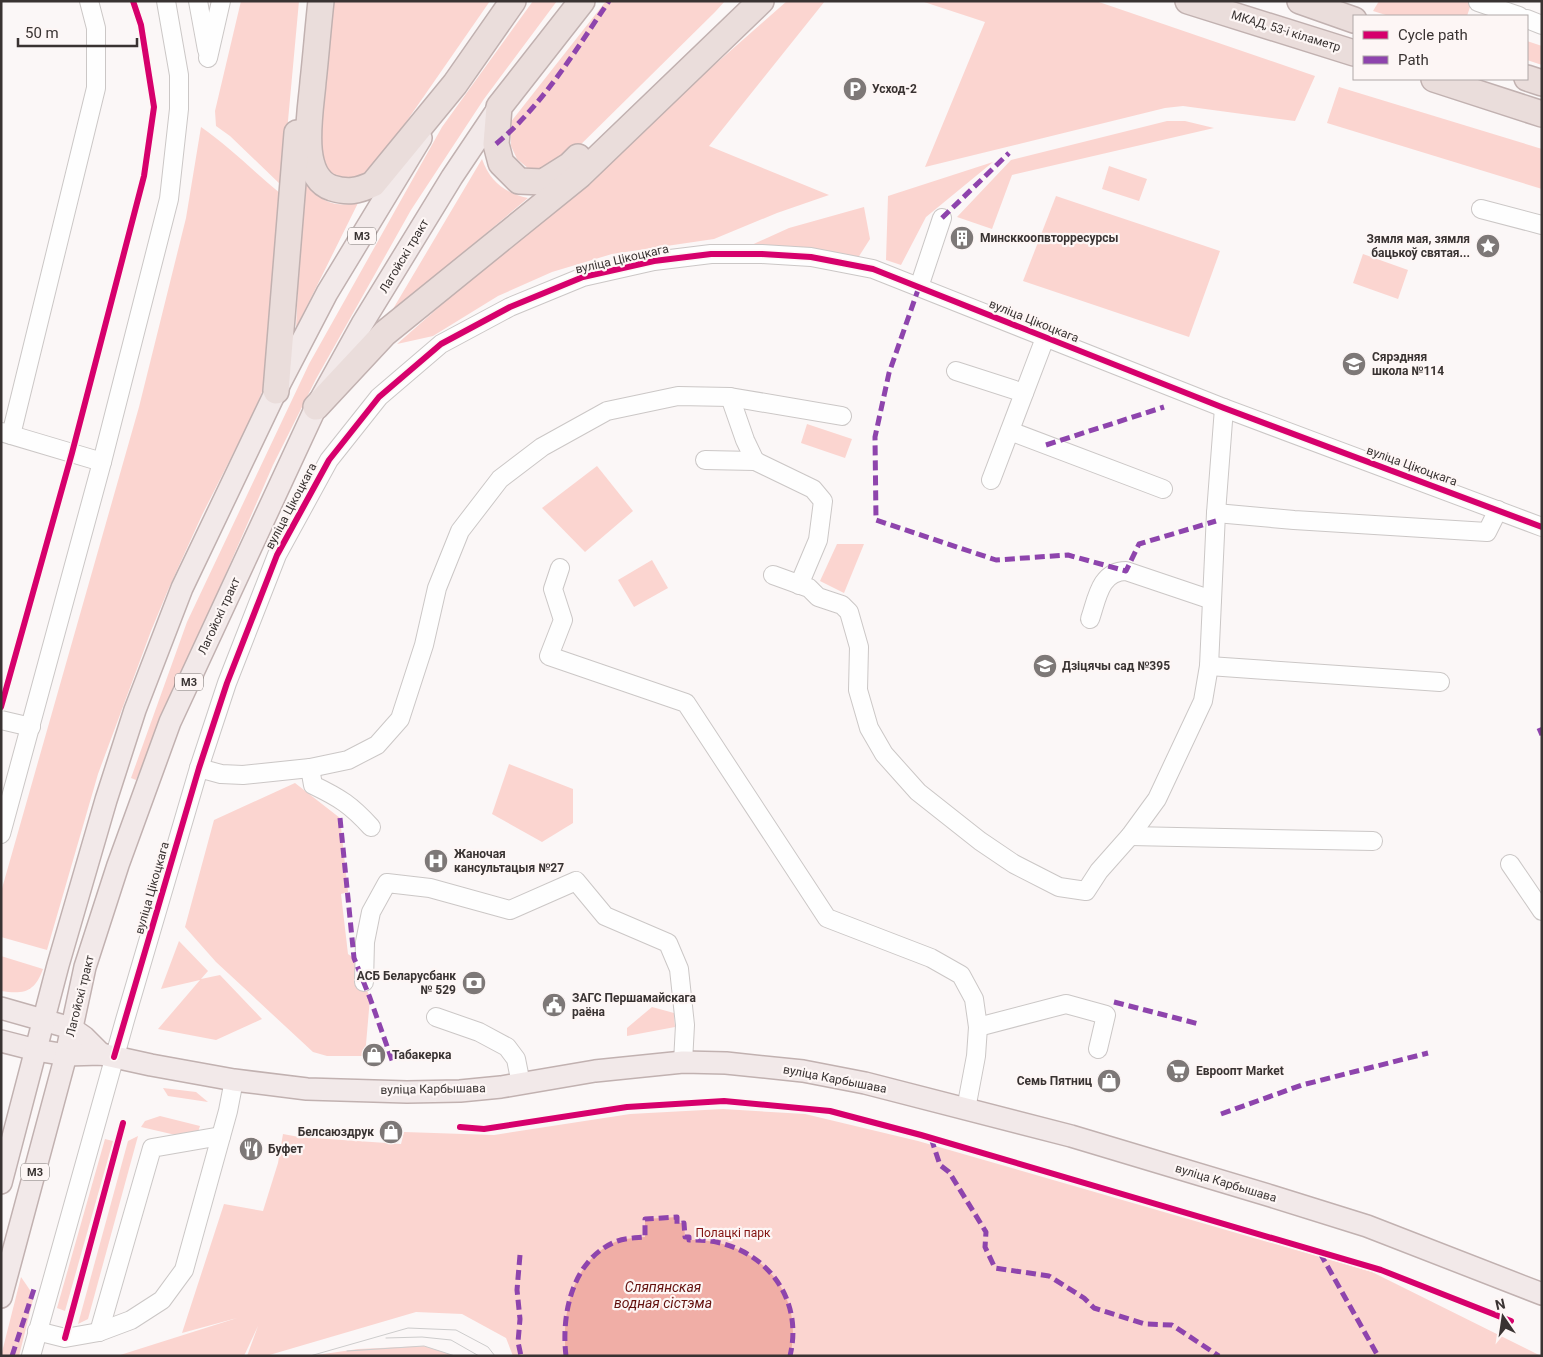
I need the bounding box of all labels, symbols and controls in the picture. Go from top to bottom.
street label: МКАД, 53-і кіламетр [1230,8,1343,54]
scale bar [18,15,136,47]
legend [1353,15,1528,80]
text: 50 m [25,24,59,42]
text: Cycle path [1398,26,1468,44]
text: Path [1398,51,1429,69]
parking icon: Усход-2 [842,76,868,102]
place label: Усход-2 [872,82,917,96]
street label: Лагойскі тракт [376,216,432,295]
building icon: Минсккоопвторресурсы [949,225,975,251]
road number: М3 [348,228,376,245]
place label: Минсккоопвторресурсы [980,231,1119,245]
place label: Зямля мая, зямля бацькоў святая... [1367,232,1470,260]
place icon: Зямля мая, зямля бацькоў святая... [1475,233,1501,259]
street label: вуліца Цікоцкага [574,241,670,277]
street label: вуліца Цікоцкага [987,297,1081,345]
place label: Сярэдняя школа №114 [1372,350,1444,378]
school or university icon: Сярэдняя школа №114 [1341,351,1367,377]
street label: вуліца Цікоцкага [1365,443,1459,489]
street label: вуліца Цікоцкага [262,461,320,551]
street label: Лагойскі тракт [195,575,243,657]
school or university icon: Дзіцячы сад №395 [1032,653,1058,679]
place label: Дзіцячы сад №395 [1062,659,1170,673]
road number: М3 [175,674,203,690]
street label: вуліца Цікоцкага [132,840,172,936]
place label: Жаночая кансультацыя №27 [454,847,564,875]
hospital icon: Жаночая кансультацыя №27 [423,848,449,874]
street label: Лагойскі тракт [63,953,97,1038]
place label: АСБ Беларусбанк № 529 [357,969,456,997]
bank icon: АСБ Беларусбанк № 529 [461,970,487,996]
place label: ЗАГС Першамайскага раёна [572,991,696,1019]
public building icon: ЗАГС Першамайскага раёна [541,992,567,1018]
shop icon: Табакерка [361,1042,387,1068]
place label: Табакерка [392,1048,452,1062]
supermarket icon: Евроопт Market [1165,1058,1191,1084]
street label: вуліца Карбышава [782,1062,888,1096]
place label: Евроопт Market [1196,1064,1284,1078]
shop icon: Семь Пятниц [1096,1068,1122,1094]
place label: Семь Пятниц [1017,1074,1093,1088]
street label: вуліца Карбышава [380,1081,486,1097]
shop icon: Белсаюздрук [378,1119,404,1145]
place label: Белсаюздрук [298,1125,374,1139]
restaurant icon: Буфет [238,1136,264,1162]
place label: Буфет [268,1142,303,1156]
street label: вуліца Карбышава [1174,1161,1278,1205]
road number: М3 [21,1164,49,1180]
park label: Полацкі парк [696,1226,771,1240]
water label: Сляпянская водная сістэма [614,1279,712,1311]
north arrow [1478,1292,1528,1342]
text: N [1493,1295,1507,1313]

